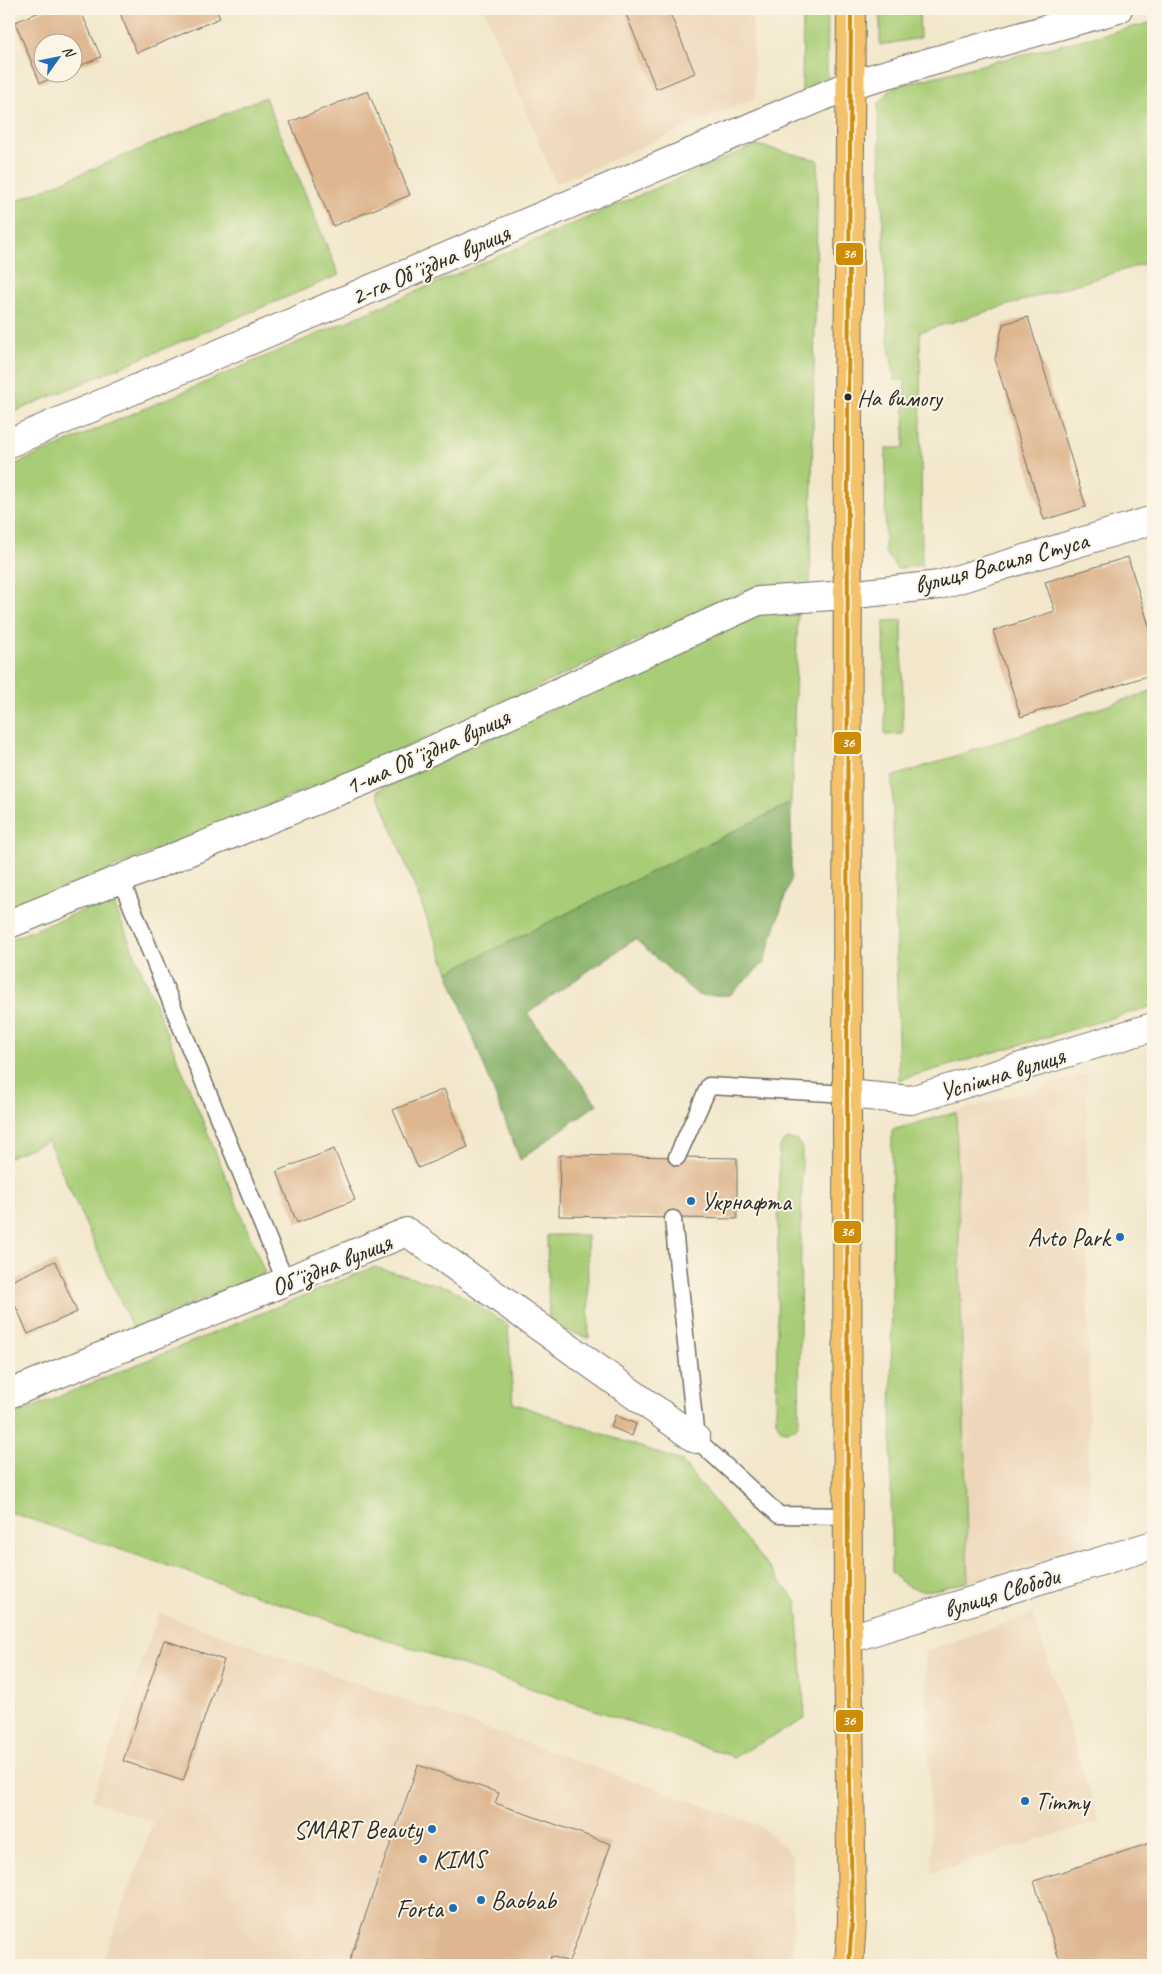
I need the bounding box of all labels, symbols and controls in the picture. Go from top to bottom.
north arrow [32,32,82,82]
text: N [59,43,79,61]
street label: 2-га Обʼїздна вулиця [346,217,516,314]
line badge: 36 [835,242,864,266]
text: 36 [843,245,857,262]
place label: На вимогу [857,383,943,413]
marker: На вимогу [843,392,853,402]
street label: вулиця Василя Стуса [911,524,1094,602]
street label: 1-ша Обʼїздна вулиця [340,701,516,804]
line badge: 36 [833,731,862,755]
text: 36 [842,734,856,751]
street label: Успішна вулиця [936,1039,1070,1108]
place label: Укрнафта [701,1186,793,1218]
marker: Укрнафта [685,1195,697,1207]
line badge: 36 [833,1220,862,1244]
place label: Avto Park [1028,1222,1112,1254]
text: 36 [841,1223,855,1240]
street label: Обʼїздна вулиця [266,1226,398,1305]
marker: Avto Park [1114,1231,1126,1243]
street label: вулиця Свободи [940,1560,1065,1626]
line badge: 36 [835,1709,864,1733]
text: 36 [843,1712,857,1729]
place label: Timmy [1035,1786,1091,1818]
marker: Timmy [1019,1795,1031,1807]
place label: SMART Beauty [294,1814,423,1846]
marker: SMART Beauty [426,1823,438,1835]
place label: KIMS [433,1844,489,1876]
marker: KIMS [417,1853,429,1865]
place label: Baobab [491,1885,558,1917]
place label: Forta [396,1893,445,1925]
marker: Baobab [475,1894,487,1906]
marker: Forta [447,1902,459,1914]

